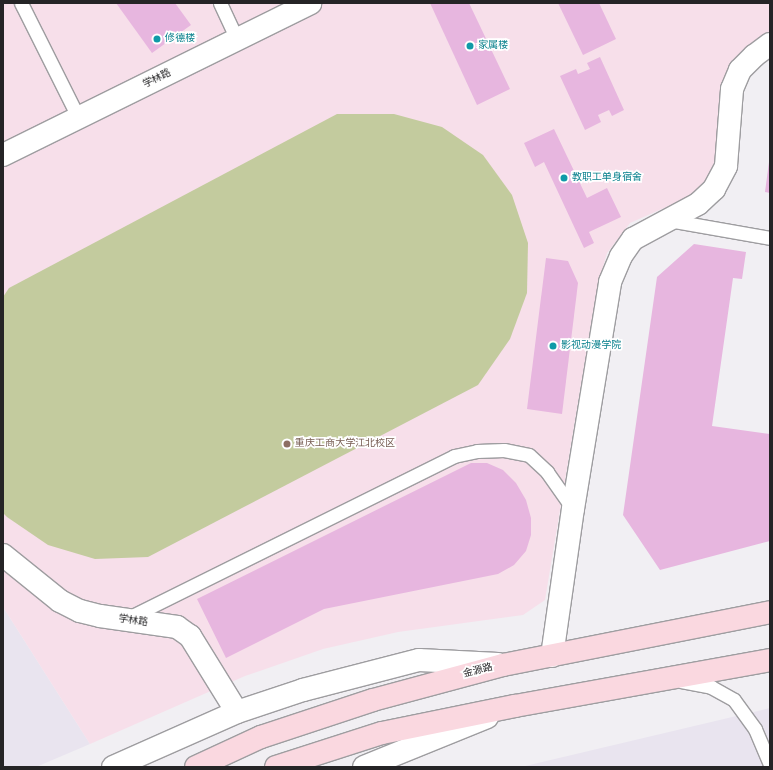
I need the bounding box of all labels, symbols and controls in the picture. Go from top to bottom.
place label: 修德楼 [165,33,195,45]
marker: 修德楼 [152,34,162,44]
place label: 家属楼 [478,40,508,52]
marker: 家属楼 [465,41,475,51]
street label: 学林路 [141,67,173,91]
place label: 教职工单身宿舍 [572,172,642,184]
marker: 教职工单身宿舍 [559,173,569,183]
place label: 影视动漫学院 [561,340,621,352]
marker: 影视动漫学院 [548,341,558,351]
place label: 重庆工商大学江北校区 [295,438,395,450]
marker: 重庆工商大学江北校区 [282,439,292,449]
street label: 学林路 [117,613,149,629]
street label: 金源路 [462,661,494,681]

